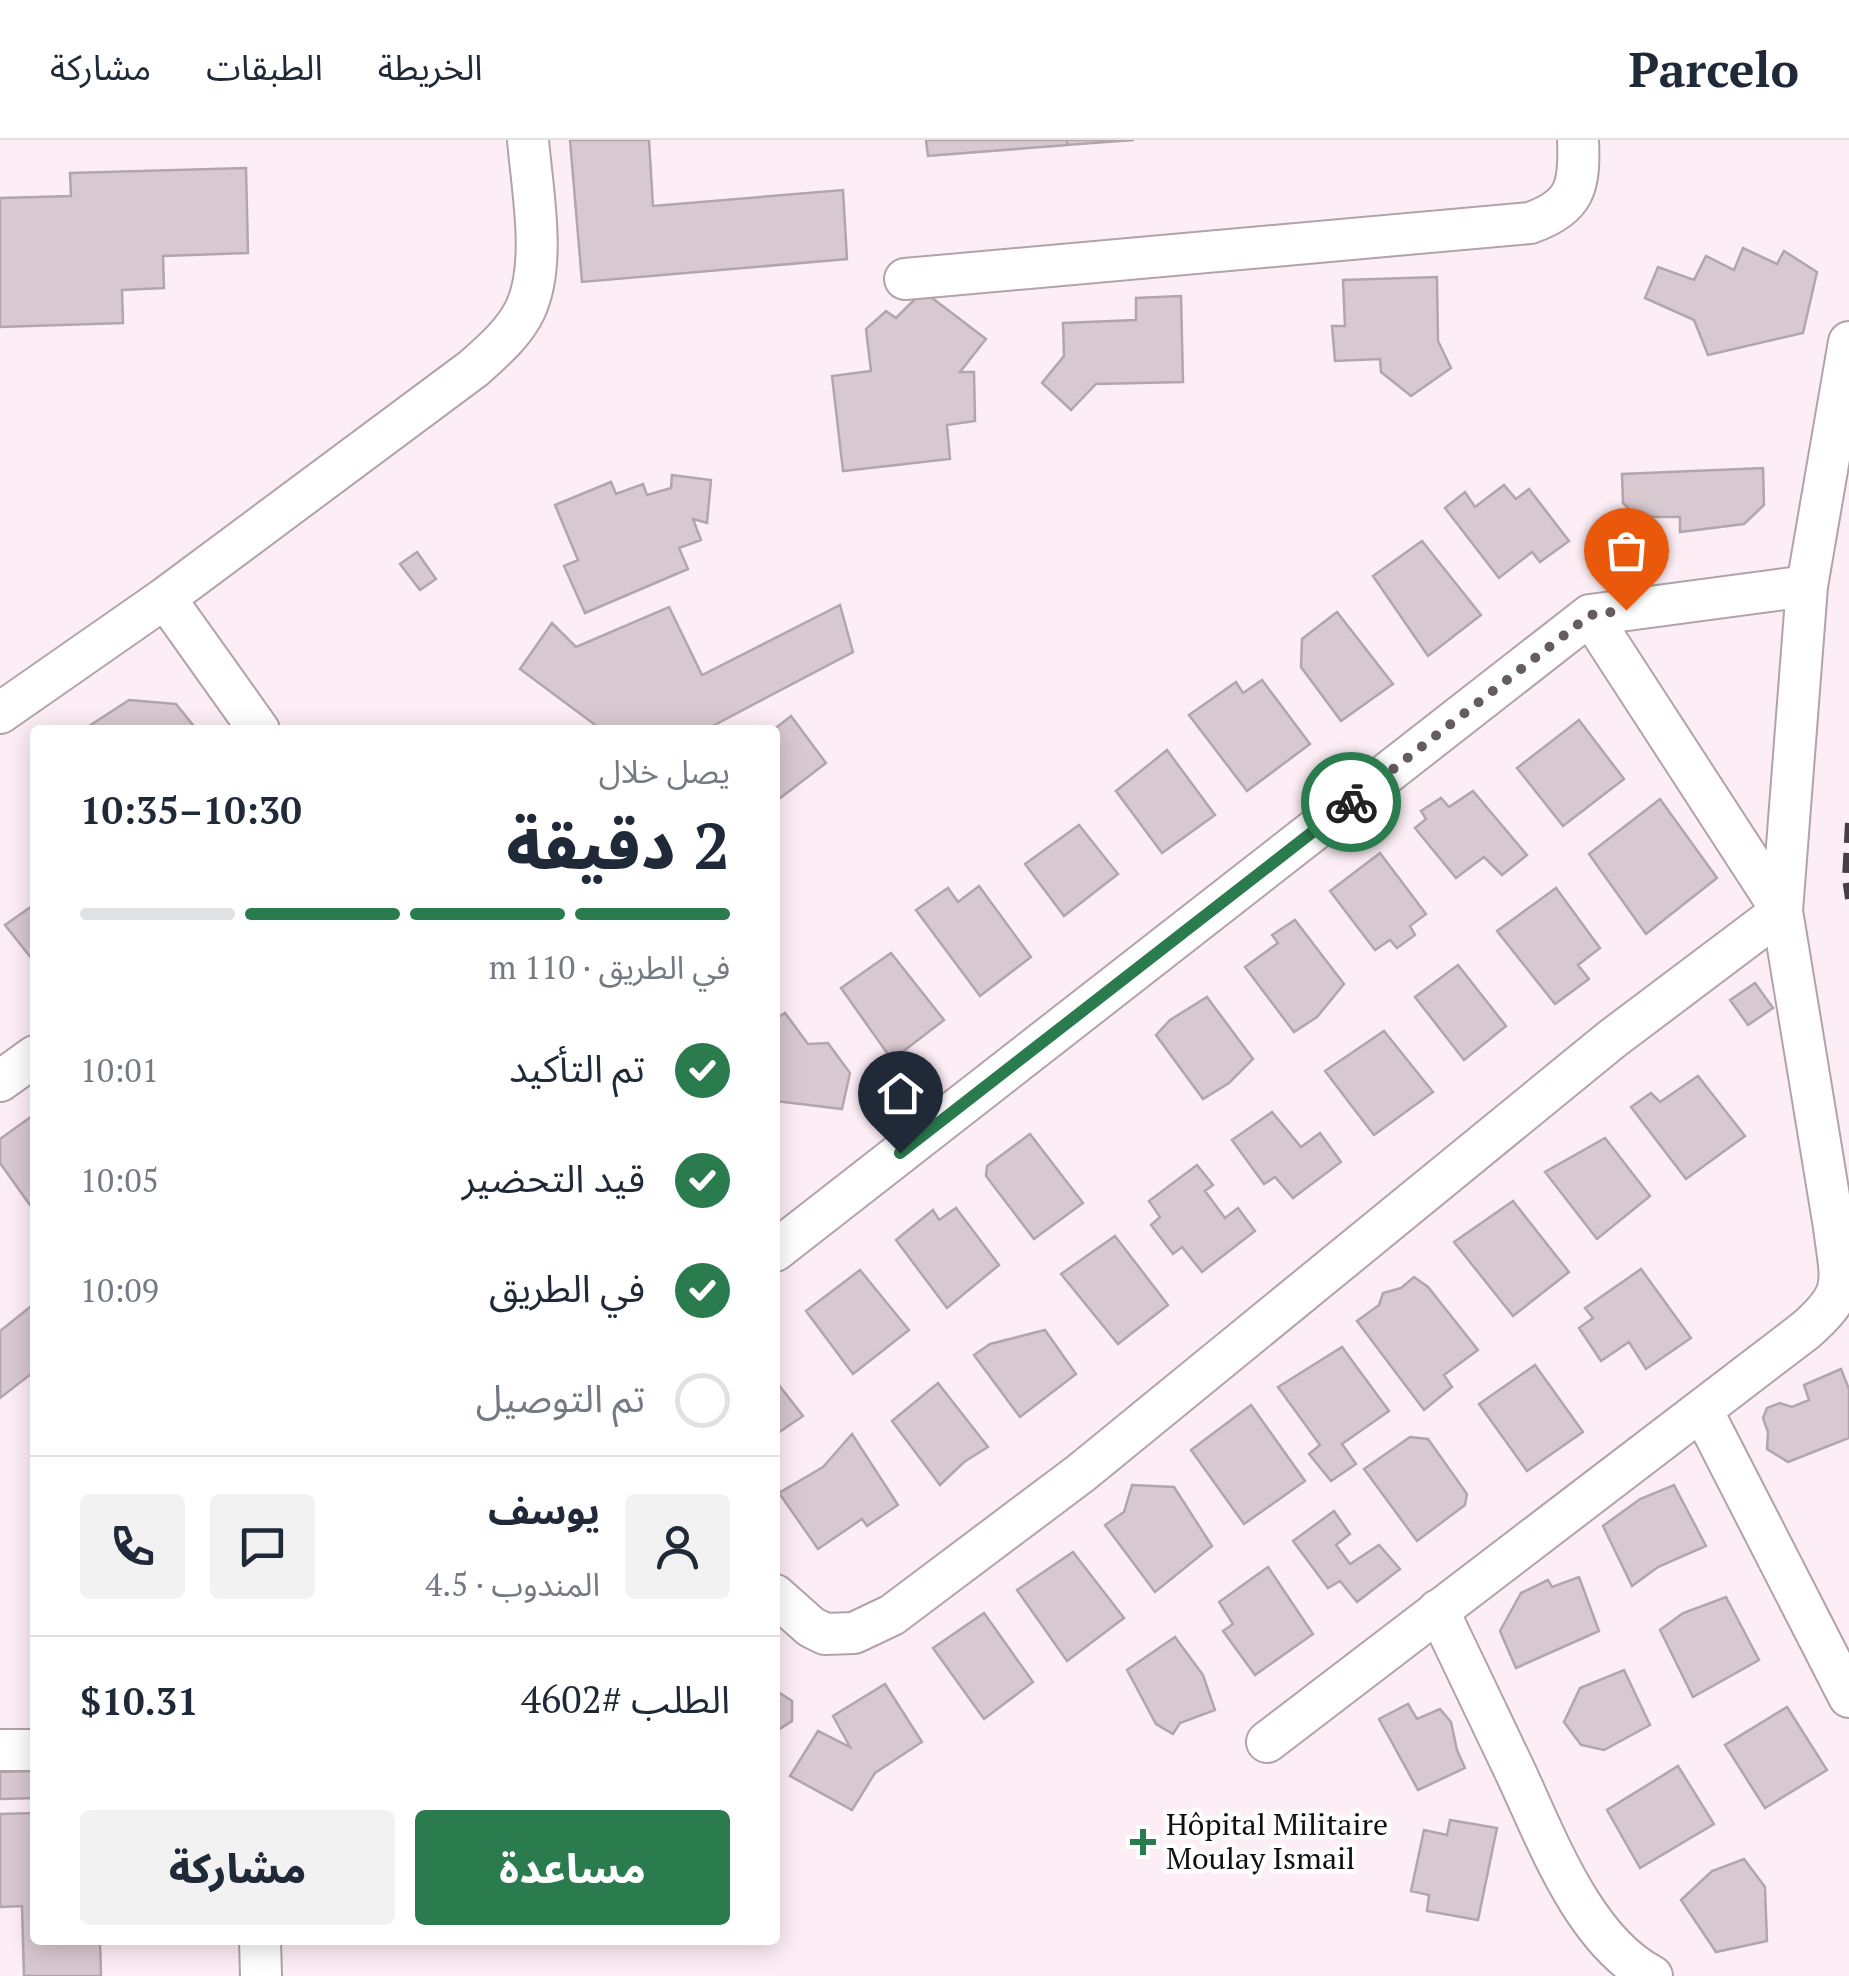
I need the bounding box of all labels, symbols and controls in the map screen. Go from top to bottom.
text: Parcelo [1628,37,1799,101]
text: مشاركة [50,44,151,90]
text: الطبقات [206,44,323,90]
text: الخريطة [378,44,483,90]
pin [1584,508,1669,611]
icon: bag [1599,523,1654,578]
text: يصل خلال [599,750,730,792]
courier [1301,752,1401,852]
icon: bike [1324,775,1379,830]
text: 10:30–10:35 [80,785,302,835]
text: 2 دقيقة [506,801,730,888]
text: في الطريق · 110 m [489,946,730,988]
text: تم التأكيد [509,1043,645,1093]
icon: check [675,1043,730,1098]
text: 10:01 [80,1049,159,1091]
pin [858,1051,943,1154]
icon: home [873,1066,928,1121]
text: قيد التحضير [462,1153,645,1203]
icon: check [675,1153,730,1208]
text: 10:05 [80,1159,159,1201]
text: في الطريق [489,1263,645,1313]
icon: check [675,1263,730,1318]
text: 10:09 [80,1269,159,1311]
text: تم التوصيل [476,1373,645,1423]
text: يوسف [488,1485,600,1535]
button: phone [80,1494,185,1599]
button: chat [210,1494,315,1599]
button: person [625,1494,730,1599]
text: المندوب · 4.5 [425,1563,600,1605]
text: الطلب #4602 [521,1674,730,1724]
text: $10.31 [80,1676,199,1726]
place label: Hôpital Militaire Moulay Ismail [1166,1804,1388,1878]
button: مشاركة [80,1810,395,1925]
button: مساعدة [415,1810,730,1925]
marker: Hôpital Militaire Moulay Ismail [1130,1829,1156,1855]

